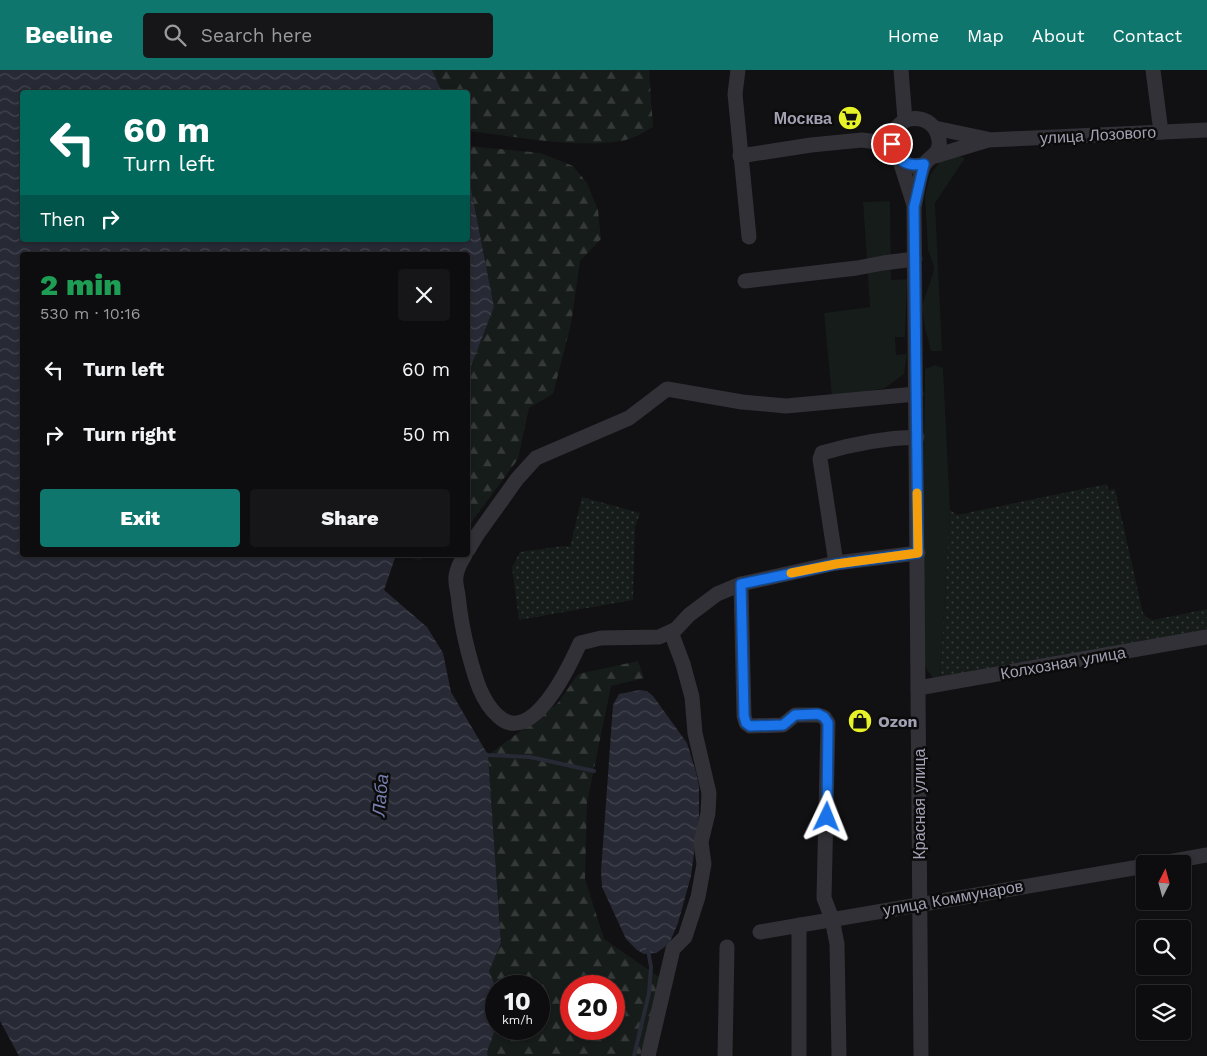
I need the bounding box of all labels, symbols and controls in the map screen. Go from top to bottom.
search box [143,13,493,58]
text: Beeline [25,21,113,49]
icon: search [161,21,189,49]
text: Search here [201,24,312,47]
text: Home [888,25,939,46]
text: Map [967,25,1004,46]
text: About [1032,25,1084,46]
text: Contact [1112,25,1182,46]
supermarket icon: Москва [837,105,863,131]
text: 60 m [123,109,210,151]
place label: Москва [774,109,832,128]
icon: left [40,110,105,175]
street label: улица Лозового [1039,122,1157,148]
pin [871,123,913,165]
icon: arrive [878,130,906,158]
text: Turn left [123,151,215,176]
icon: right [96,205,124,233]
text: Then [40,208,86,231]
text: 2 min [40,267,122,302]
button: close [398,269,450,321]
text: 530 m · 10:16 [40,304,140,323]
icon: left [40,356,68,384]
text: Turn left [83,358,164,381]
text: 60 m [402,358,450,381]
icon: right [40,421,68,449]
text: Turn right [83,423,176,446]
text: 50 m [403,423,450,446]
button: Exit [40,489,240,547]
button: Share [250,489,450,547]
street label: Колхозная улица [999,643,1127,683]
shop icon: Ozon [847,708,873,734]
place label: Ozon [878,712,917,731]
street label: Красная улица [910,748,929,859]
water label: Лаба [368,773,392,818]
position arrow [800,790,852,842]
north arrow [1136,855,1191,910]
map controls [1136,855,1191,1040]
street label: улица Коммунаров [881,876,1025,920]
button: search [1136,920,1191,975]
speed limit sign: 20 [560,975,625,1040]
button: layers [1136,985,1191,1040]
text: 10 [504,987,531,1016]
text: km/h [502,1013,533,1027]

